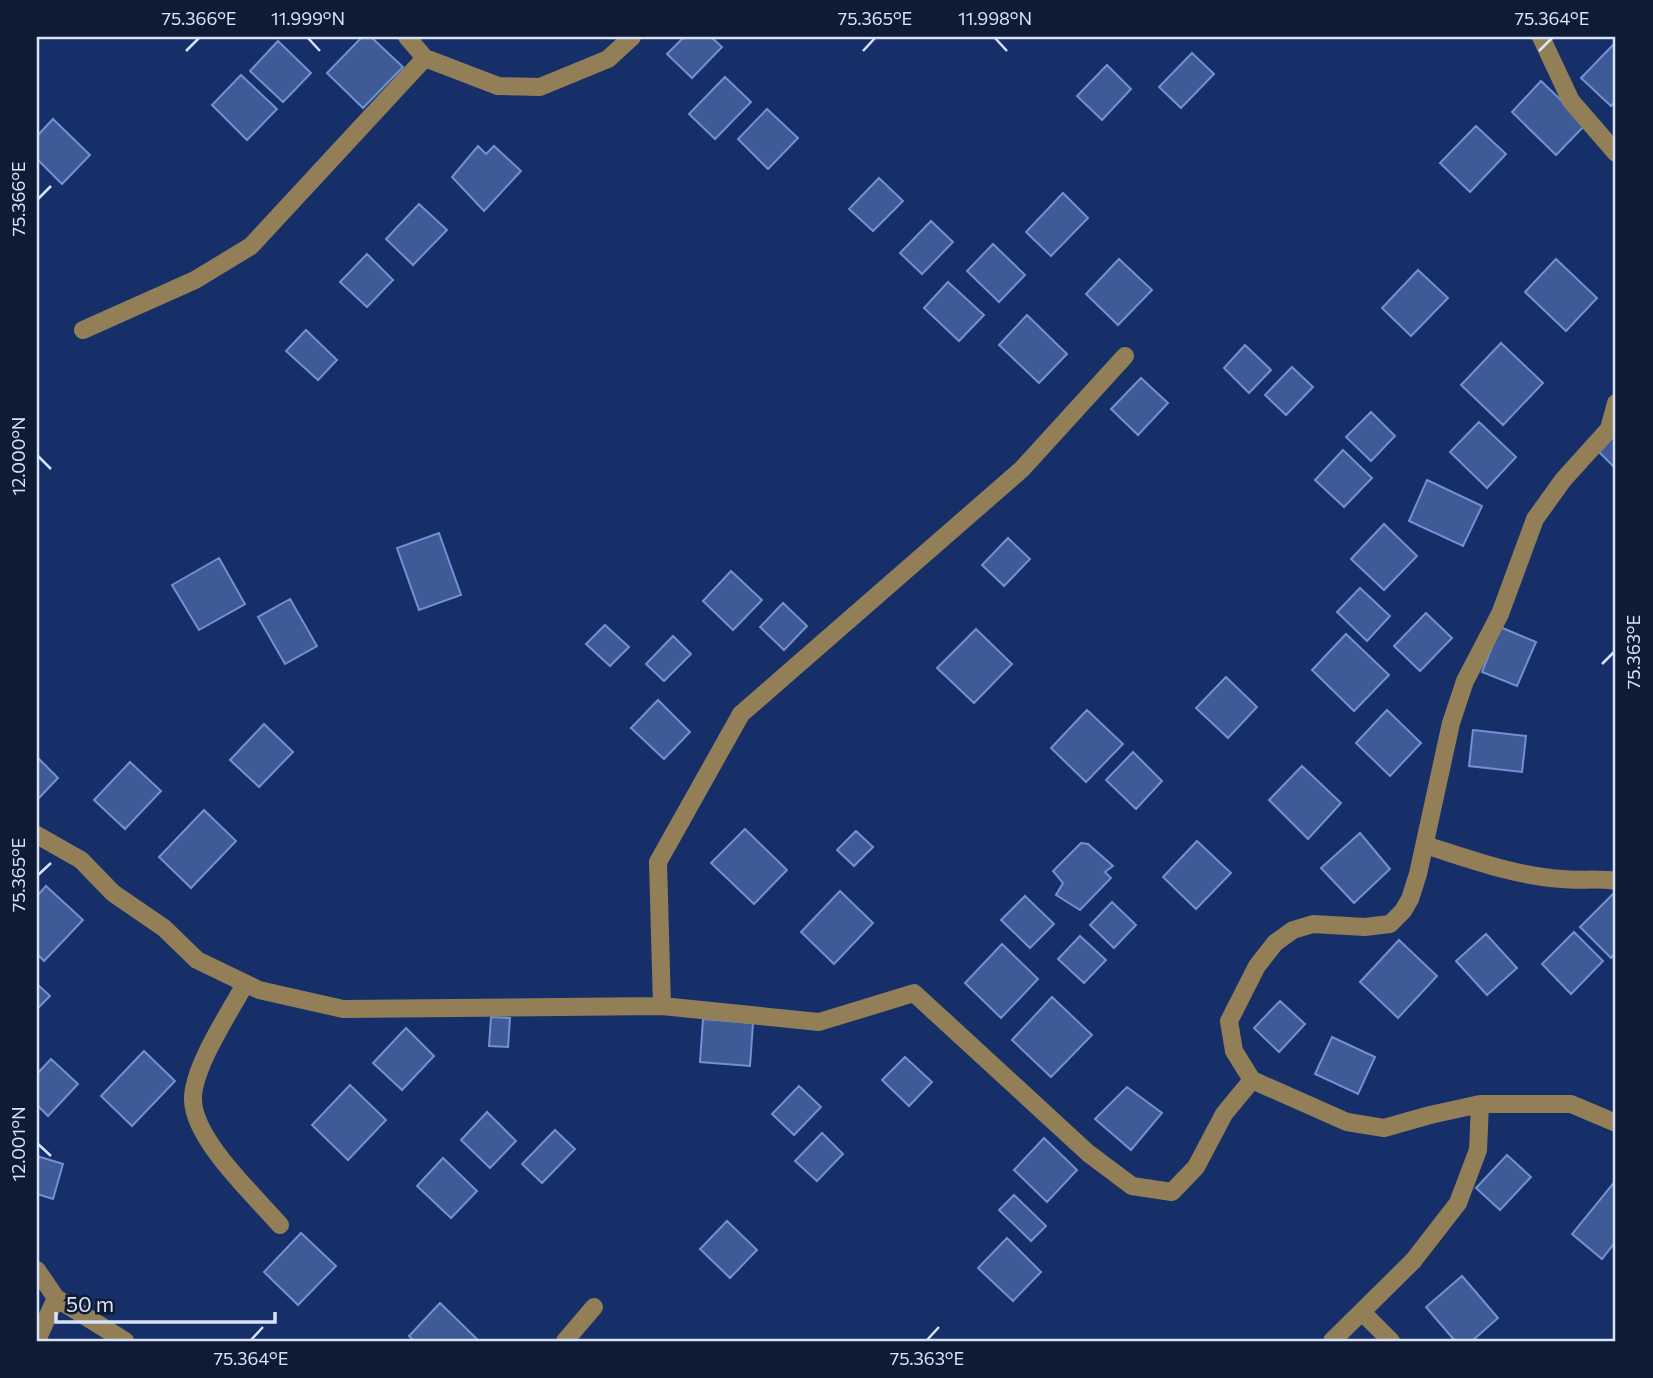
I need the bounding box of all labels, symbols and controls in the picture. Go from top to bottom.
text: 75.366°E [162,7,236,29]
text: 11.999°N [271,7,345,29]
text: 75.365°E [838,7,912,29]
text: 11.998°N [958,7,1032,29]
text: 75.364°E [1515,7,1589,29]
text: 75.366°E [7,162,29,236]
text: 12.000°N [7,417,29,495]
text: 75.363°E [1622,615,1644,689]
text: 75.365°E [7,838,29,912]
text: 12.001°N [7,1107,29,1181]
scale bar [56,1280,275,1324]
text: 50 m [66,1291,114,1316]
text: 75.364°E [214,1347,288,1369]
text: 75.363°E [890,1347,964,1369]

